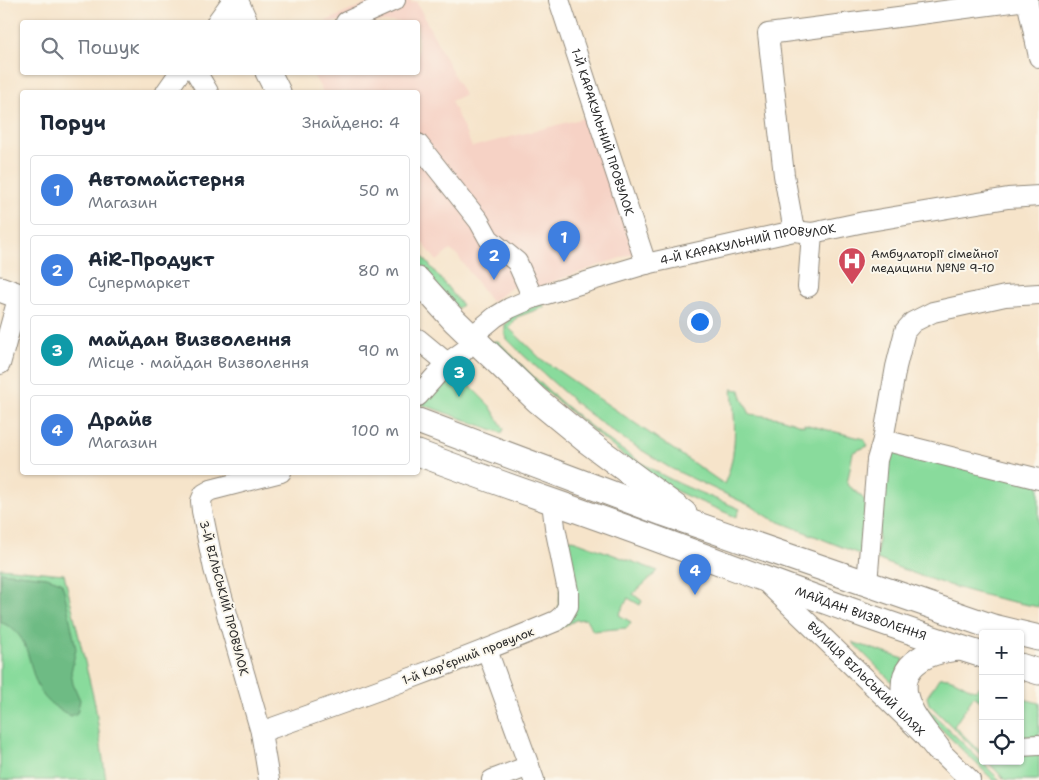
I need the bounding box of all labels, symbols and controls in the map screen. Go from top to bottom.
search box [20,20,420,75]
icon: search [38,34,66,62]
text: Пошук [78,35,140,60]
street label: 1-Й КАРАКУЛЬНИЙ ПРОВУЛОК [567,46,638,218]
text: Поруч [40,109,106,137]
text: Знайдено: 4 [302,112,400,133]
text: Автомайстерня [88,167,245,192]
text: 1 [53,180,61,201]
text: 50 m [359,180,399,201]
text: Магазин [88,192,157,213]
street label: 4-Й КАРАКУЛЬНИЙ ПРОВУЛОК [658,220,837,269]
pin: 1 [548,221,580,262]
pin: 2 [478,239,510,280]
hospital icon: Амбулаторії сімейної медицини №№ 9-10 [837,246,867,285]
place label: Амбулаторії сімейної медицини №№ 9-10 [871,246,999,276]
text: AiR-Продукт [88,247,214,272]
text: 2 [51,260,63,281]
text: 80 m [358,260,399,281]
text: Супермаркет [88,272,190,293]
your location [687,309,713,335]
text: майдан Визволення [88,327,292,352]
text: 3 [51,340,63,361]
text: 90 m [358,340,399,361]
text: Місце · майдан Визволення [88,352,309,373]
pin: 3 [443,356,475,397]
text: Драйв [88,407,152,432]
text: 4 [51,420,63,441]
text: 100 m [351,420,399,441]
text: Магазин [88,432,157,453]
street label: 3-Й ВІЛЬСЬКИЙ ПРОВУЛОК [196,519,253,678]
pin: 4 [679,554,711,595]
street label: МАЙДАН ВИЗВОЛЕННЯ [793,583,928,644]
street label: ВУЛИЦЯ ВІЛЬСЬКИЙ ШЛЯХ [804,618,928,740]
street label: 1-й Карʼєрний провулок [400,623,537,689]
map controls [979,630,1024,765]
button: + [979,630,1024,675]
button: − [979,675,1024,720]
button: locate [979,720,1024,765]

